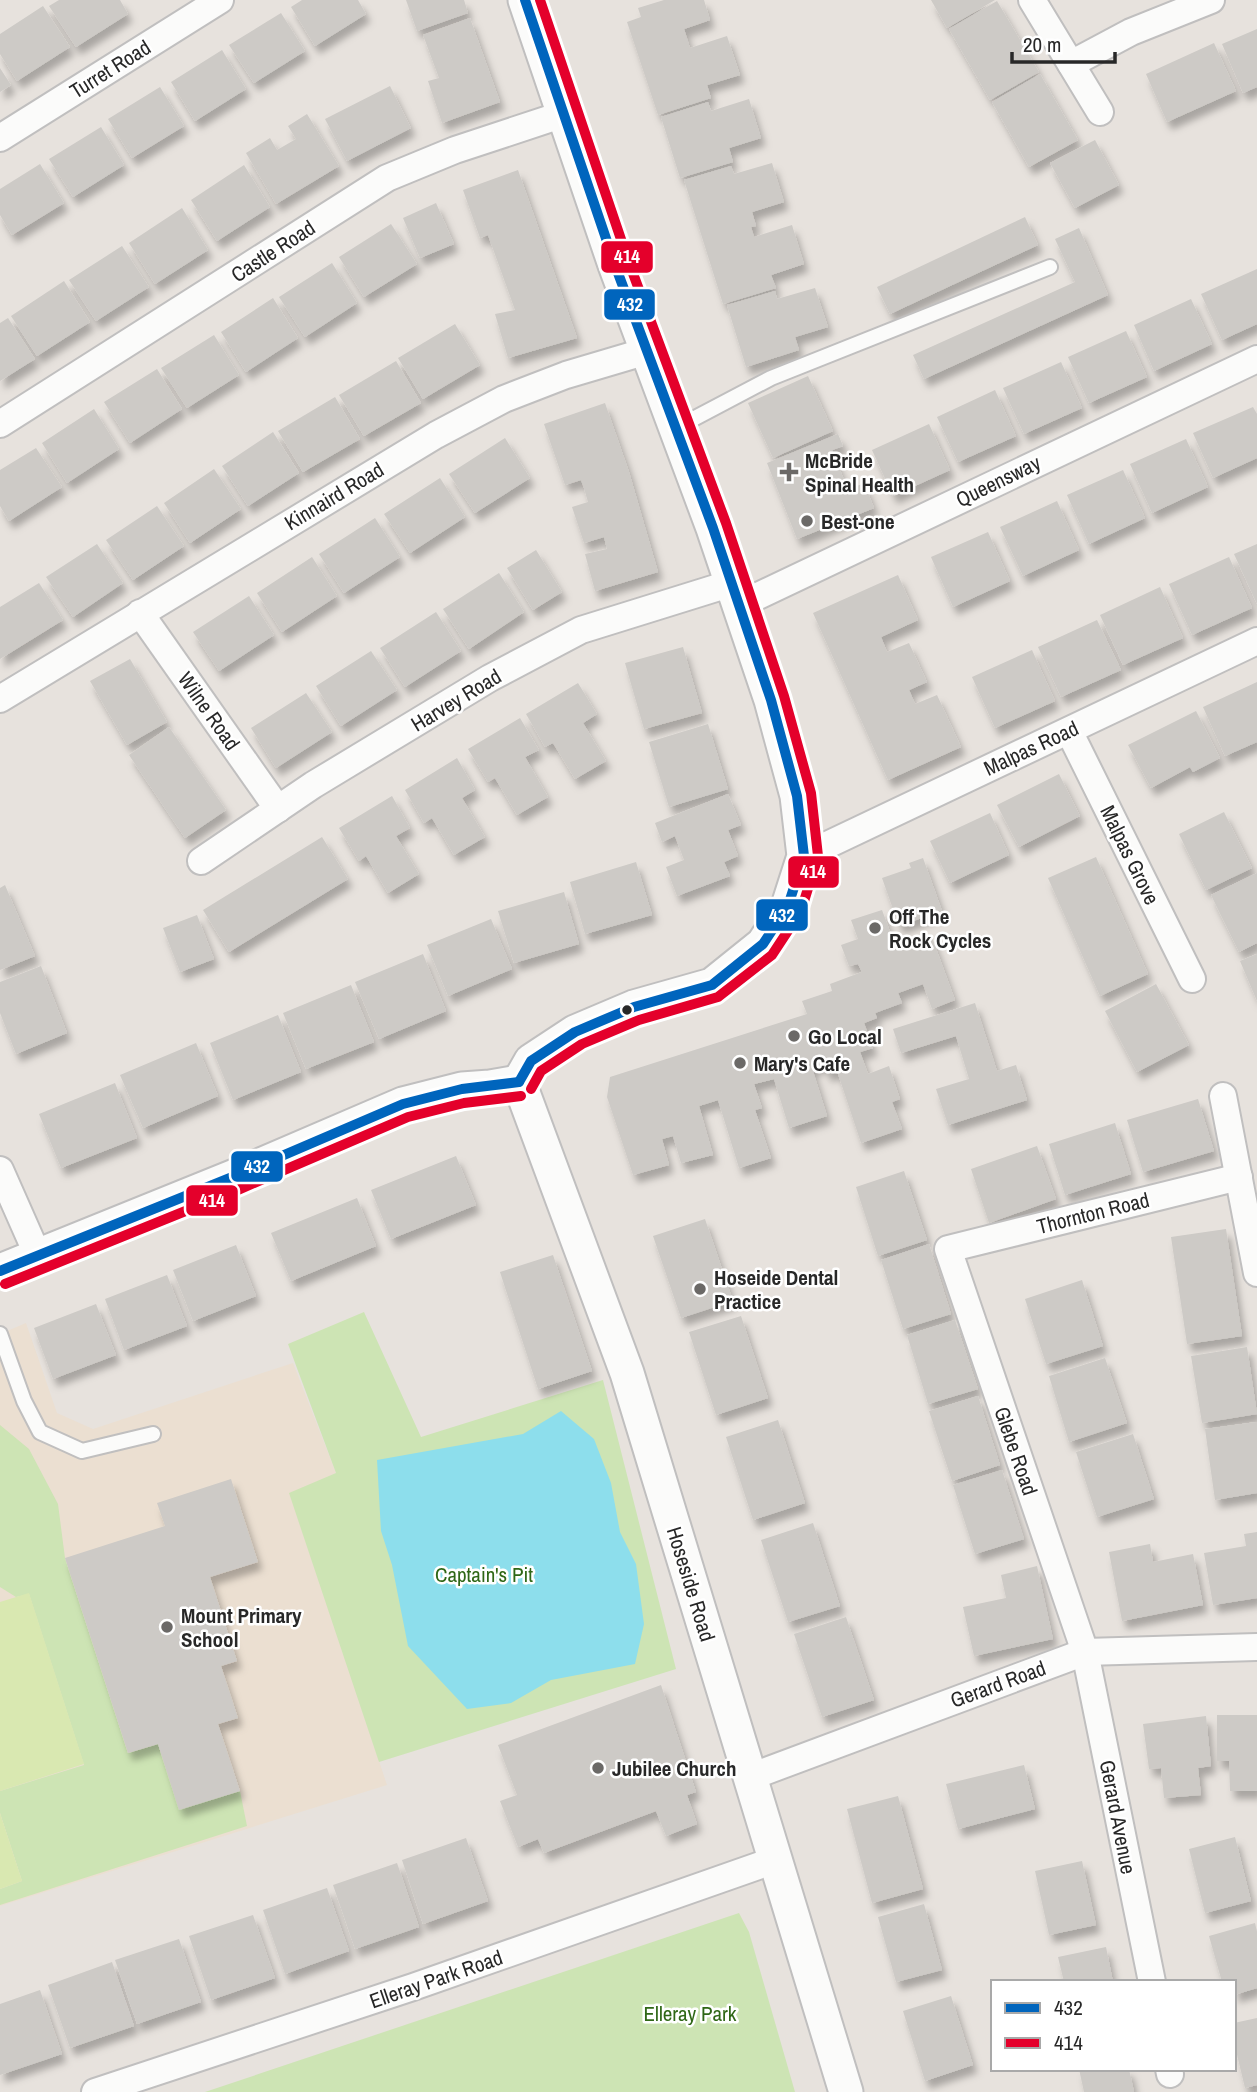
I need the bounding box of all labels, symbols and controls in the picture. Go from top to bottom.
scale bar [1012,21,1115,65]
text: 20 m [1023,30,1061,59]
street label: Turret Road [64,33,156,105]
street label: Castle Road [225,213,321,289]
line badge: 414 [600,240,654,274]
text: 414 [614,243,640,269]
line badge: 432 [603,288,656,321]
text: 432 [617,291,643,317]
place label: McBride Spinal Health [805,446,914,499]
street label: Queensway [951,448,1046,514]
street label: Kinnaird Road [279,455,389,537]
marker: McBride Spinal Health [779,462,799,482]
place label: Best-one [821,507,895,536]
marker: Best-one [799,513,815,529]
street label: Harvey Road [405,662,507,738]
street label: Wilne Road [171,666,247,756]
street label: Malpas Road [979,713,1083,783]
street label: Malpas Grove [1093,800,1167,910]
line badge: 414 [787,855,840,889]
text: 414 [800,858,826,884]
line badge: 432 [755,898,809,932]
text: 432 [769,902,795,928]
place label: Off The Rock Cycles [889,902,991,955]
marker: Off The Rock Cycles [867,920,883,936]
unlabelled marker [620,1003,634,1017]
place label: Go Local [808,1022,882,1051]
marker: Go Local [786,1028,802,1044]
place label: Mary's Cafe [754,1049,850,1078]
marker: Mary's Cafe [732,1055,748,1071]
line badge: 432 [230,1150,284,1183]
text: 432 [244,1153,270,1179]
line badge: 414 [185,1184,239,1217]
street label: Thornton Road [1034,1185,1152,1241]
text: 414 [199,1187,225,1213]
place label: Hoseide Dental Practice [714,1263,838,1316]
marker: Hoseide Dental Practice [692,1281,708,1297]
street label: Glebe Road [987,1403,1045,1499]
street label: Hoseside Road [660,1523,722,1645]
park label: Captain's Pit [435,1560,533,1589]
place label: Mount Primary School [181,1601,302,1654]
marker: Mount Primary School [159,1619,175,1635]
street label: Gerard Road [946,1653,1050,1715]
place label: Jubilee Church [612,1754,736,1783]
street label: Gerard Avenue [1093,1758,1143,1876]
marker: Jubilee Church [590,1760,606,1776]
street label: Elleray Park Road [366,1943,506,2015]
legend [991,1980,1236,2071]
text: 432 [1054,1993,1083,2022]
park label: Elleray Park [644,1999,737,2028]
text: 414 [1054,2028,1083,2057]

